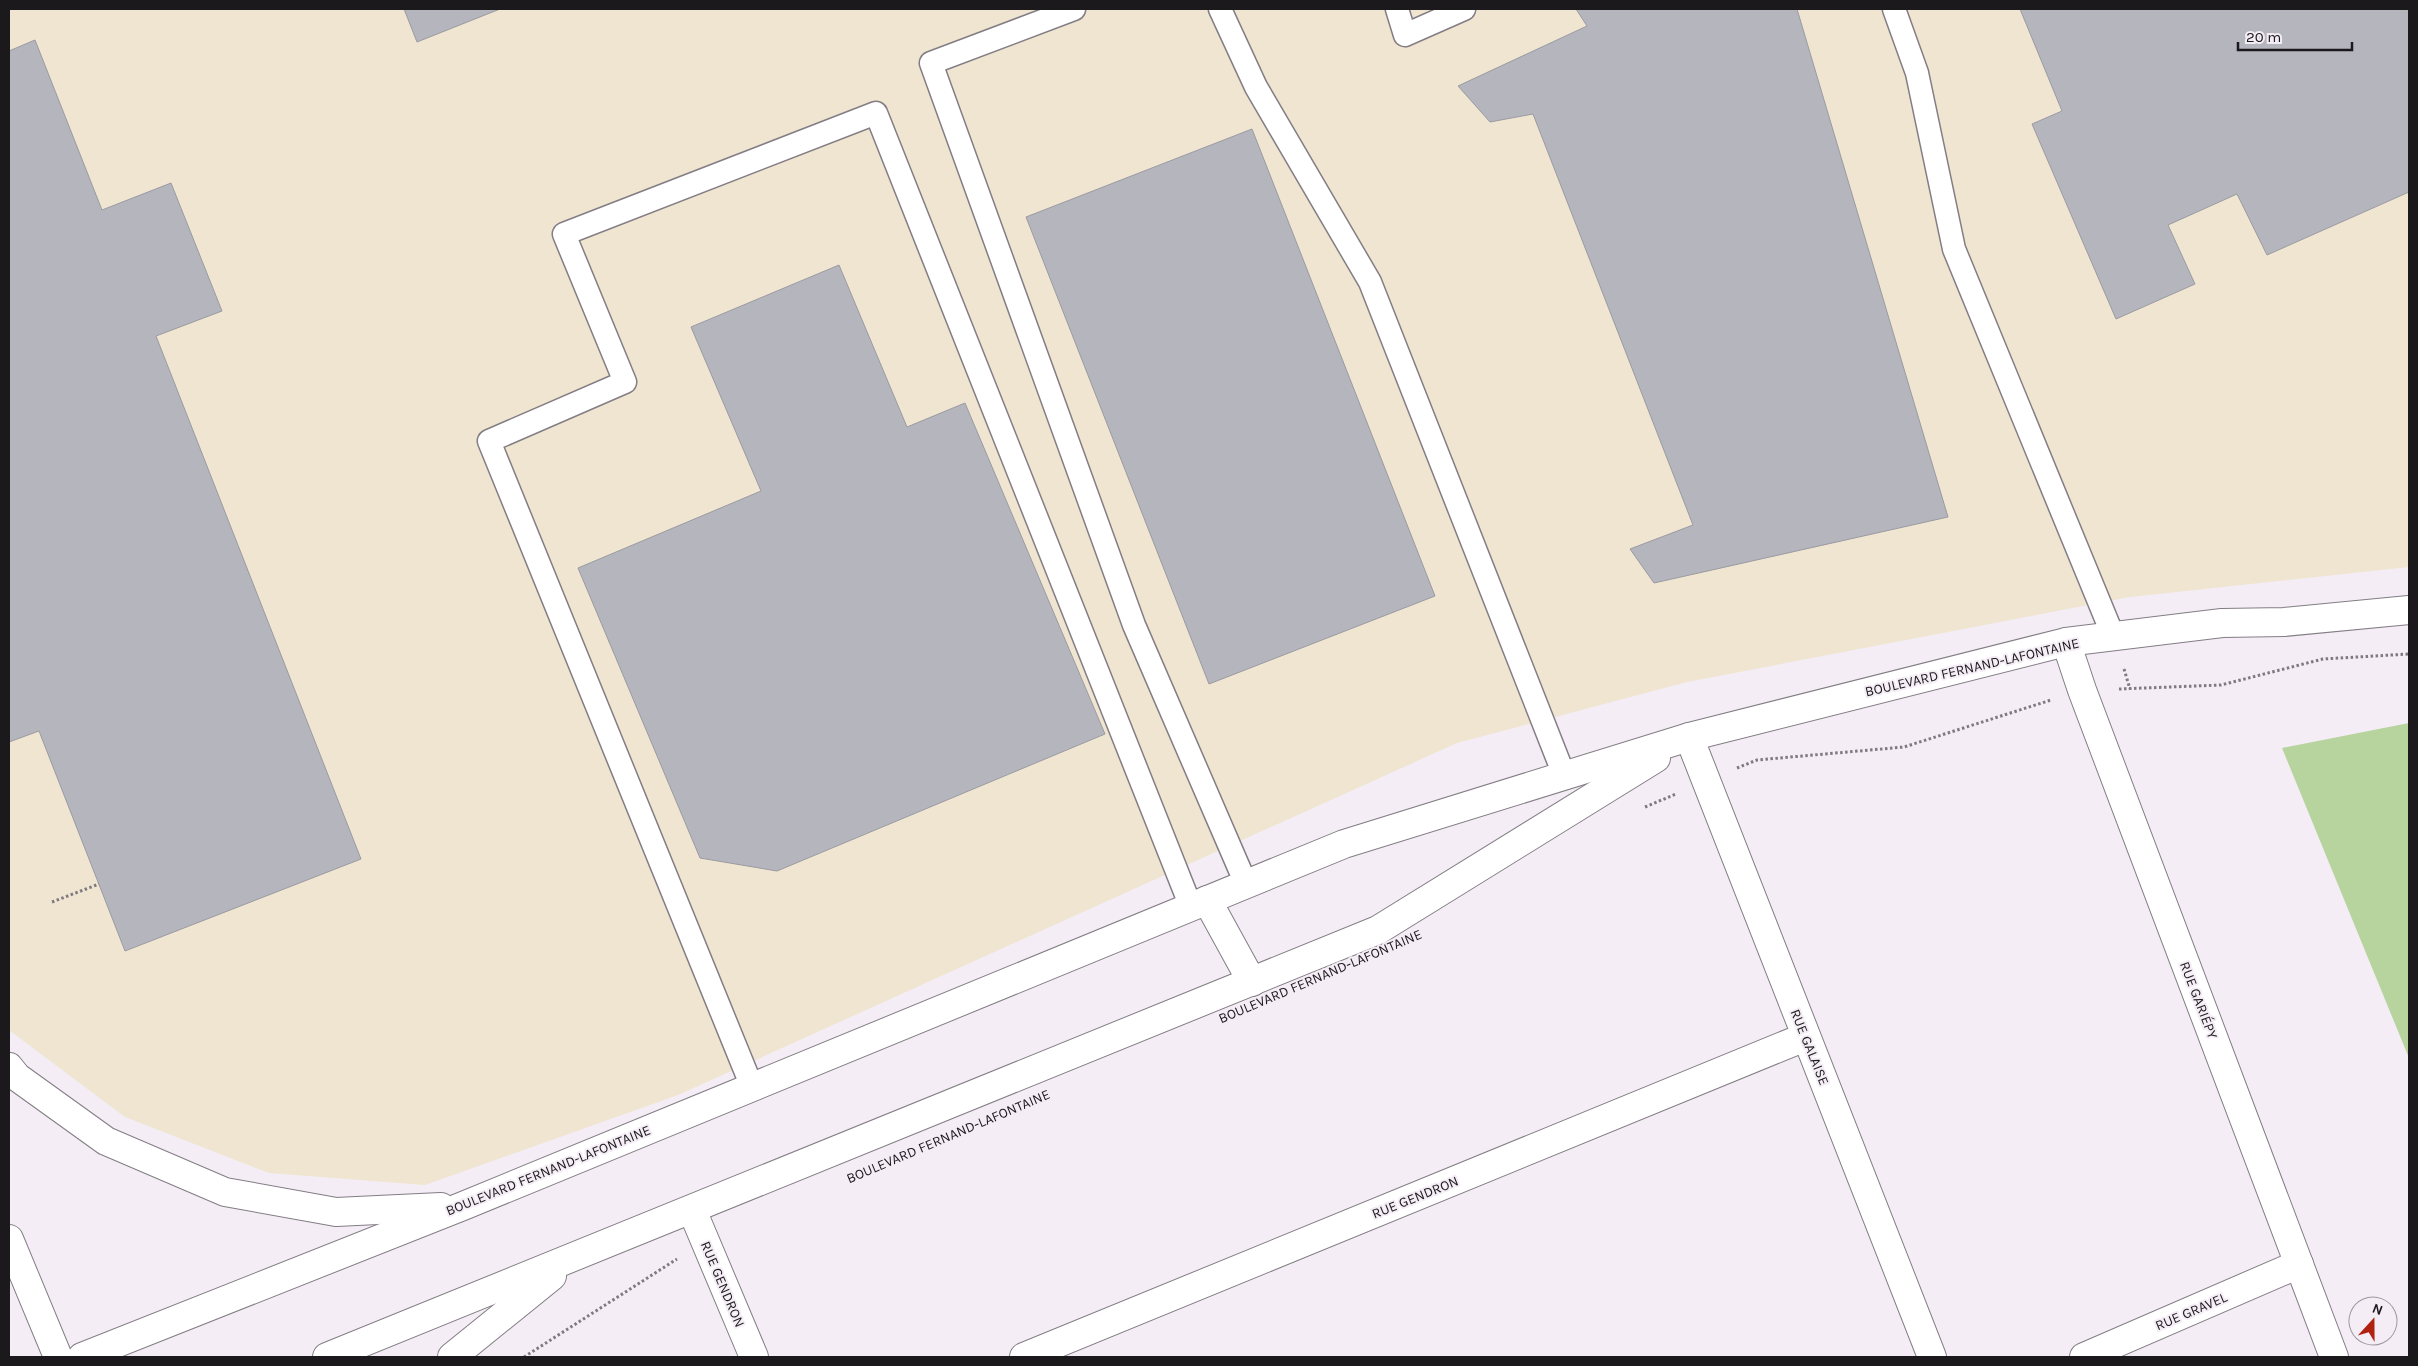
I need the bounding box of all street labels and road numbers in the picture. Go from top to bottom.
street label: BOULEVARD FERNAND-LAFONTAINE [1863,635,2081,700]
street label: BOULEVARD FERNAND-LAFONTAINE [1216,926,1424,1027]
street label: RUE GARIÉPY [2176,959,2222,1042]
street label: RUE GALAISE [1787,1007,1833,1088]
street label: BOULEVARD FERNAND-LAFONTAINE [844,1086,1052,1187]
street label: BOULEVARD FERNAND-LAFONTAINE [443,1121,653,1219]
street label: RUE GENDRON [1369,1172,1461,1223]
street label: RUE GENDRON [697,1239,748,1330]
street label: RUE GRAVEL [2153,1289,2230,1334]

